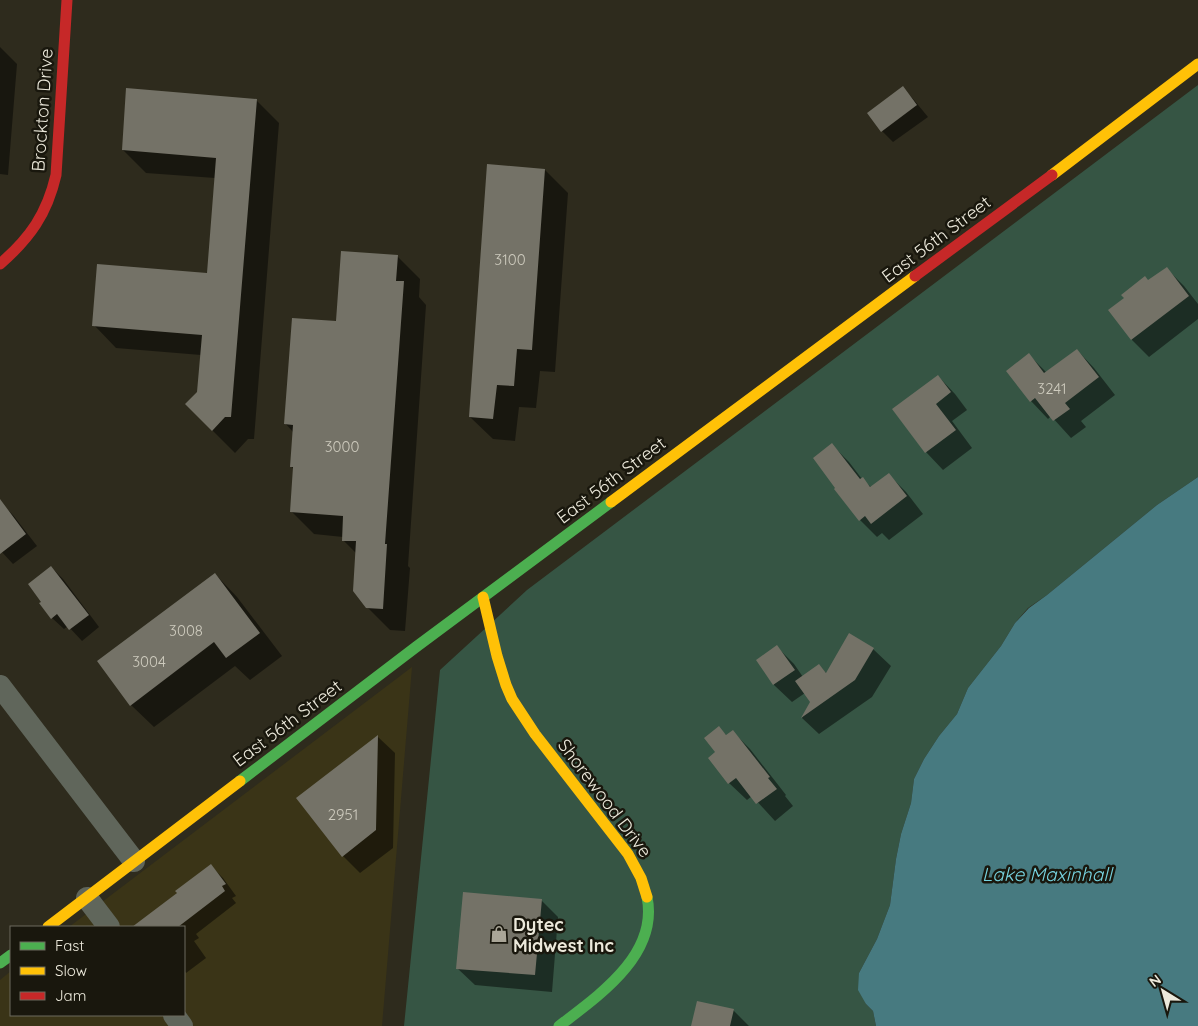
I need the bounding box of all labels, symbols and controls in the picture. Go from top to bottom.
street label: Brockton Drive [26,48,58,172]
street label: East 56th Street [877,191,995,287]
house number: 3100 [494,250,526,269]
house number: 3241 [1037,379,1067,398]
street label: East 56th Street [552,432,670,528]
house number: 3000 [325,437,359,456]
house number: 3008 [169,621,203,640]
house number: 3004 [132,652,166,671]
street label: East 56th Street [228,675,346,771]
street label: Shorewood Drive [553,734,657,862]
house number: 2951 [328,805,358,824]
water label: Lake Maxinhall [982,862,1115,886]
place label: Dytec Midwest Inc [513,913,614,957]
shop icon: Dytec Midwest Inc [489,924,509,944]
legend [10,926,185,1016]
text: Fast [55,936,84,955]
text: Slow [55,961,87,980]
north arrow [1138,966,1188,1016]
text: N [1146,970,1165,991]
text: Jam [55,986,86,1005]

